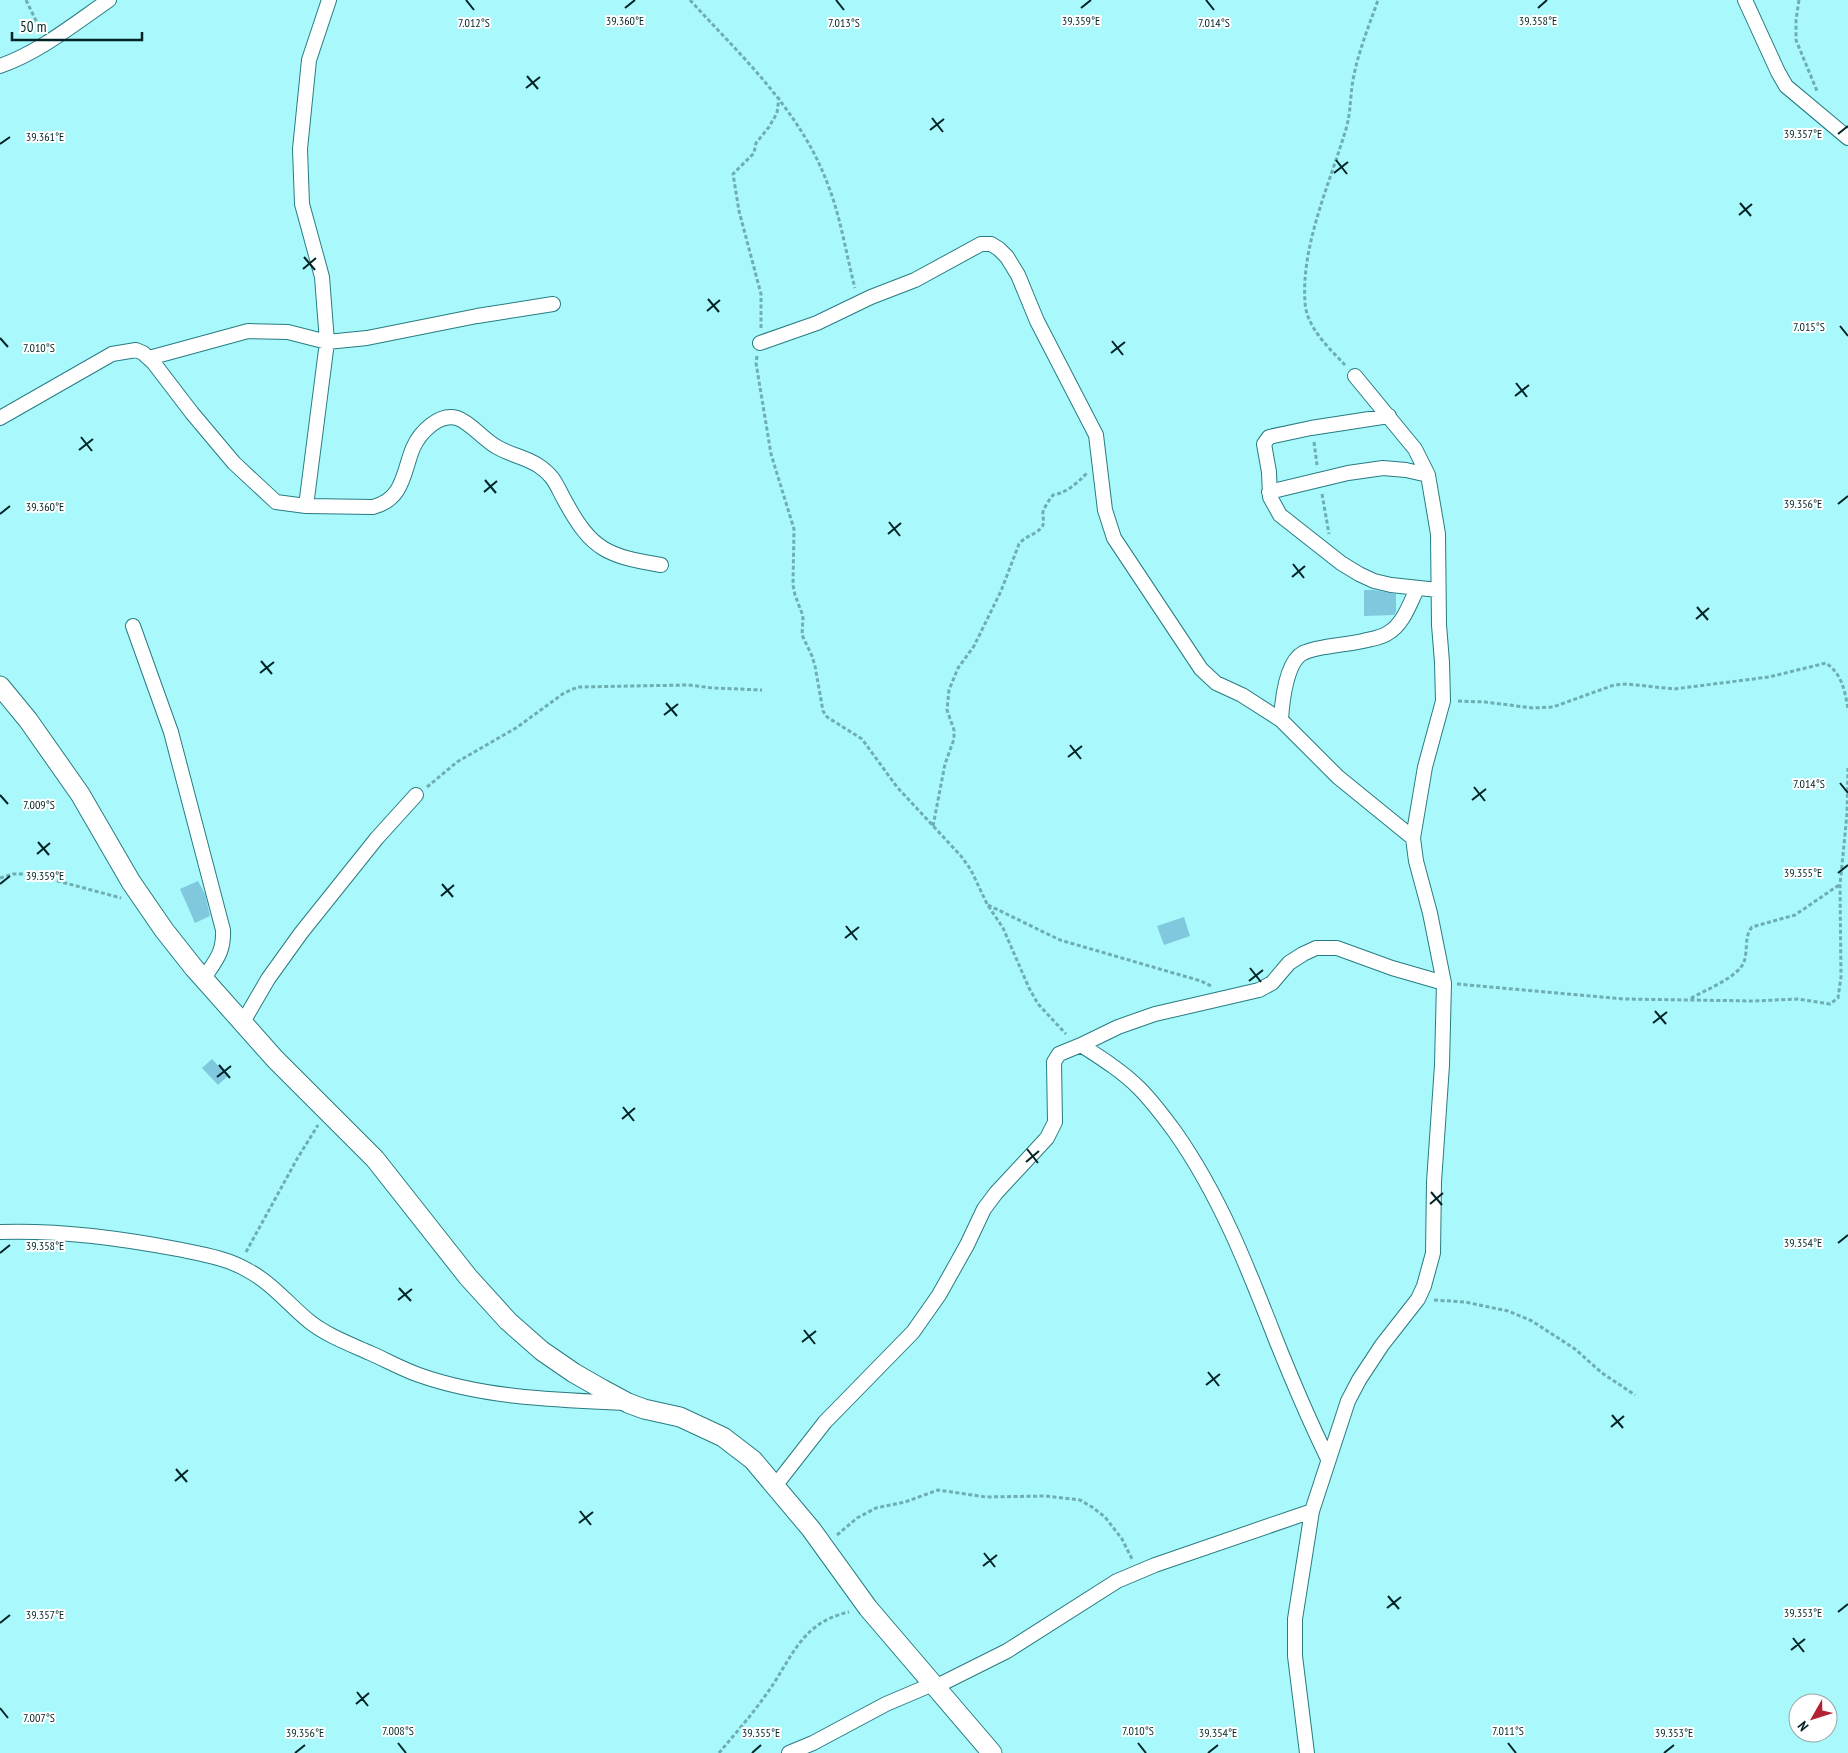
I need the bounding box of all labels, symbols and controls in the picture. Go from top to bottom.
scale bar [12,10,142,42]
text: 39.360°E [606,13,644,28]
text: 39.359°E [1062,13,1100,28]
text: 39.358°E [1519,13,1557,28]
text: 7.012°S [458,15,490,30]
text: 7.013°S [828,15,860,30]
text: 7.014°S [1198,15,1230,30]
text: 50 m [20,17,46,36]
text: 39.357°E [1784,126,1822,141]
text: 39.361°E [26,129,64,144]
text: 7.015°S [1793,319,1825,334]
text: 7.010°S [23,340,55,355]
text: 39.356°E [1784,496,1822,511]
text: 39.360°E [26,499,64,514]
text: 7.014°S [1793,776,1825,791]
text: 7.009°S [23,797,55,812]
text: 39.355°E [1784,865,1822,880]
text: 39.359°E [26,868,64,883]
text: 39.354°E [1784,1235,1822,1250]
text: 39.358°E [26,1238,64,1253]
text: 39.353°E [1784,1605,1822,1620]
text: 39.357°E [26,1607,64,1622]
north arrow [1788,1693,1838,1743]
text: 7.007°S [23,1710,55,1725]
text: N [1794,1718,1812,1735]
text: 7.008°S [382,1723,414,1738]
text: 7.010°S [1122,1723,1154,1738]
text: 7.011°S [1492,1723,1524,1738]
text: 39.356°E [286,1725,324,1740]
text: 39.355°E [742,1725,780,1740]
text: 39.354°E [1199,1725,1237,1740]
text: 39.353°E [1655,1725,1693,1740]

